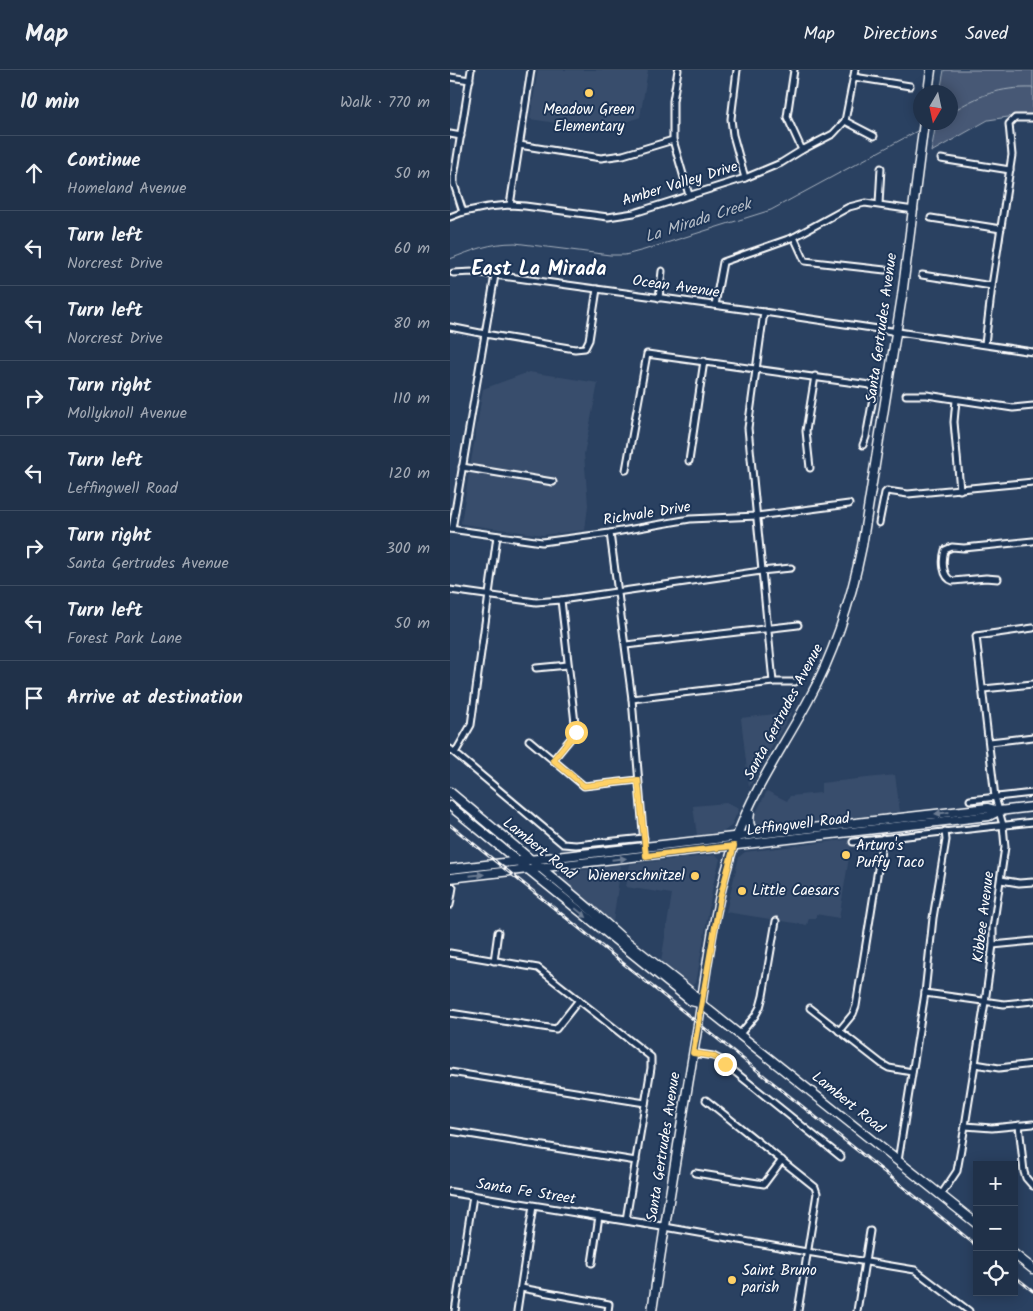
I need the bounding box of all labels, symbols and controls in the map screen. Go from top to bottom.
text: Map [25,15,68,54]
text: Map [803,20,835,49]
text: Directions [863,20,937,49]
text: Saved [965,20,1008,49]
north arrow [913,85,958,130]
text: 10 min [20,86,80,119]
marker: Meadow Green Elementary [583,87,595,99]
text: Walk · 770 m [340,90,430,115]
place label: Meadow Green Elementary [543,98,635,139]
text: Continue [67,146,140,176]
street label: Amber Valley Drive [619,155,741,213]
icon: ahead [20,159,48,187]
text: 50 m [394,161,430,186]
text: Homeland Avenue [67,176,186,201]
water label: La Mirada Creek [642,191,757,250]
text: Turn left [67,221,142,251]
icon: left [20,234,48,262]
text: 60 m [394,236,430,261]
text: Norcrest Drive [67,251,163,276]
street label: Santa Gertrudes Avenue [860,251,904,405]
district label: East La Mirada [472,254,606,286]
street label: Ocean Avenue [631,269,721,305]
text: Turn left [67,296,142,326]
icon: left [20,309,48,337]
text: 80 m [393,311,430,336]
text: Norcrest Drive [67,326,163,351]
text: Turn right [67,371,152,401]
icon: right [20,384,48,412]
text: 110 m [393,386,430,411]
text: Mollyknoll Avenue [67,401,187,426]
text: Turn left [67,446,142,476]
icon: left [20,459,48,487]
text: 120 m [389,461,430,486]
text: Leffingwell Road [67,476,178,501]
street label: Richvale Drive [602,495,693,533]
text: Turn right [67,521,152,551]
icon: right [20,534,48,562]
text: 300 m [386,536,430,561]
text: Santa Gertrudes Avenue [67,551,229,576]
text: Turn left [67,596,142,626]
icon: left [20,609,48,637]
text: 50 m [394,611,430,636]
text: Forest Park Lane [67,626,182,651]
street label: Santa Gertrudes Avenue [738,639,830,785]
text: Arrive at destination [67,683,243,713]
icon: arrive [20,684,48,712]
route start [565,721,588,744]
street label: Leffingwell Road [745,807,852,843]
one-way arrow [934,809,950,817]
street label: Lambert Road [497,812,581,887]
place label: Arturo's Puffy Taco [856,834,924,875]
marker: Arturo's Puffy Taco [840,849,852,861]
one-way arrow [612,855,628,863]
place label: Wienerschnitzel [588,864,685,888]
marker: Wienerschnitzel [689,870,701,882]
street label: Kibbee Avenue [966,870,1002,964]
one-way arrow [469,871,485,879]
place label: Little Caesars [752,879,840,903]
marker: Little Caesars [736,885,748,897]
one-way arrow [575,907,588,918]
route end [714,1053,737,1076]
street label: Lambert Road [806,1066,890,1141]
street label: Santa Gertrudes Avenue [640,1070,688,1224]
map controls [973,1161,1018,1296]
button: + [973,1161,1018,1206]
street label: Santa Fe Street [474,1172,578,1212]
button: − [973,1206,1018,1251]
button: locate [973,1251,1018,1296]
place label: Saint Bruno parish [741,1259,817,1300]
marker: Saint Bruno parish [726,1274,738,1286]

